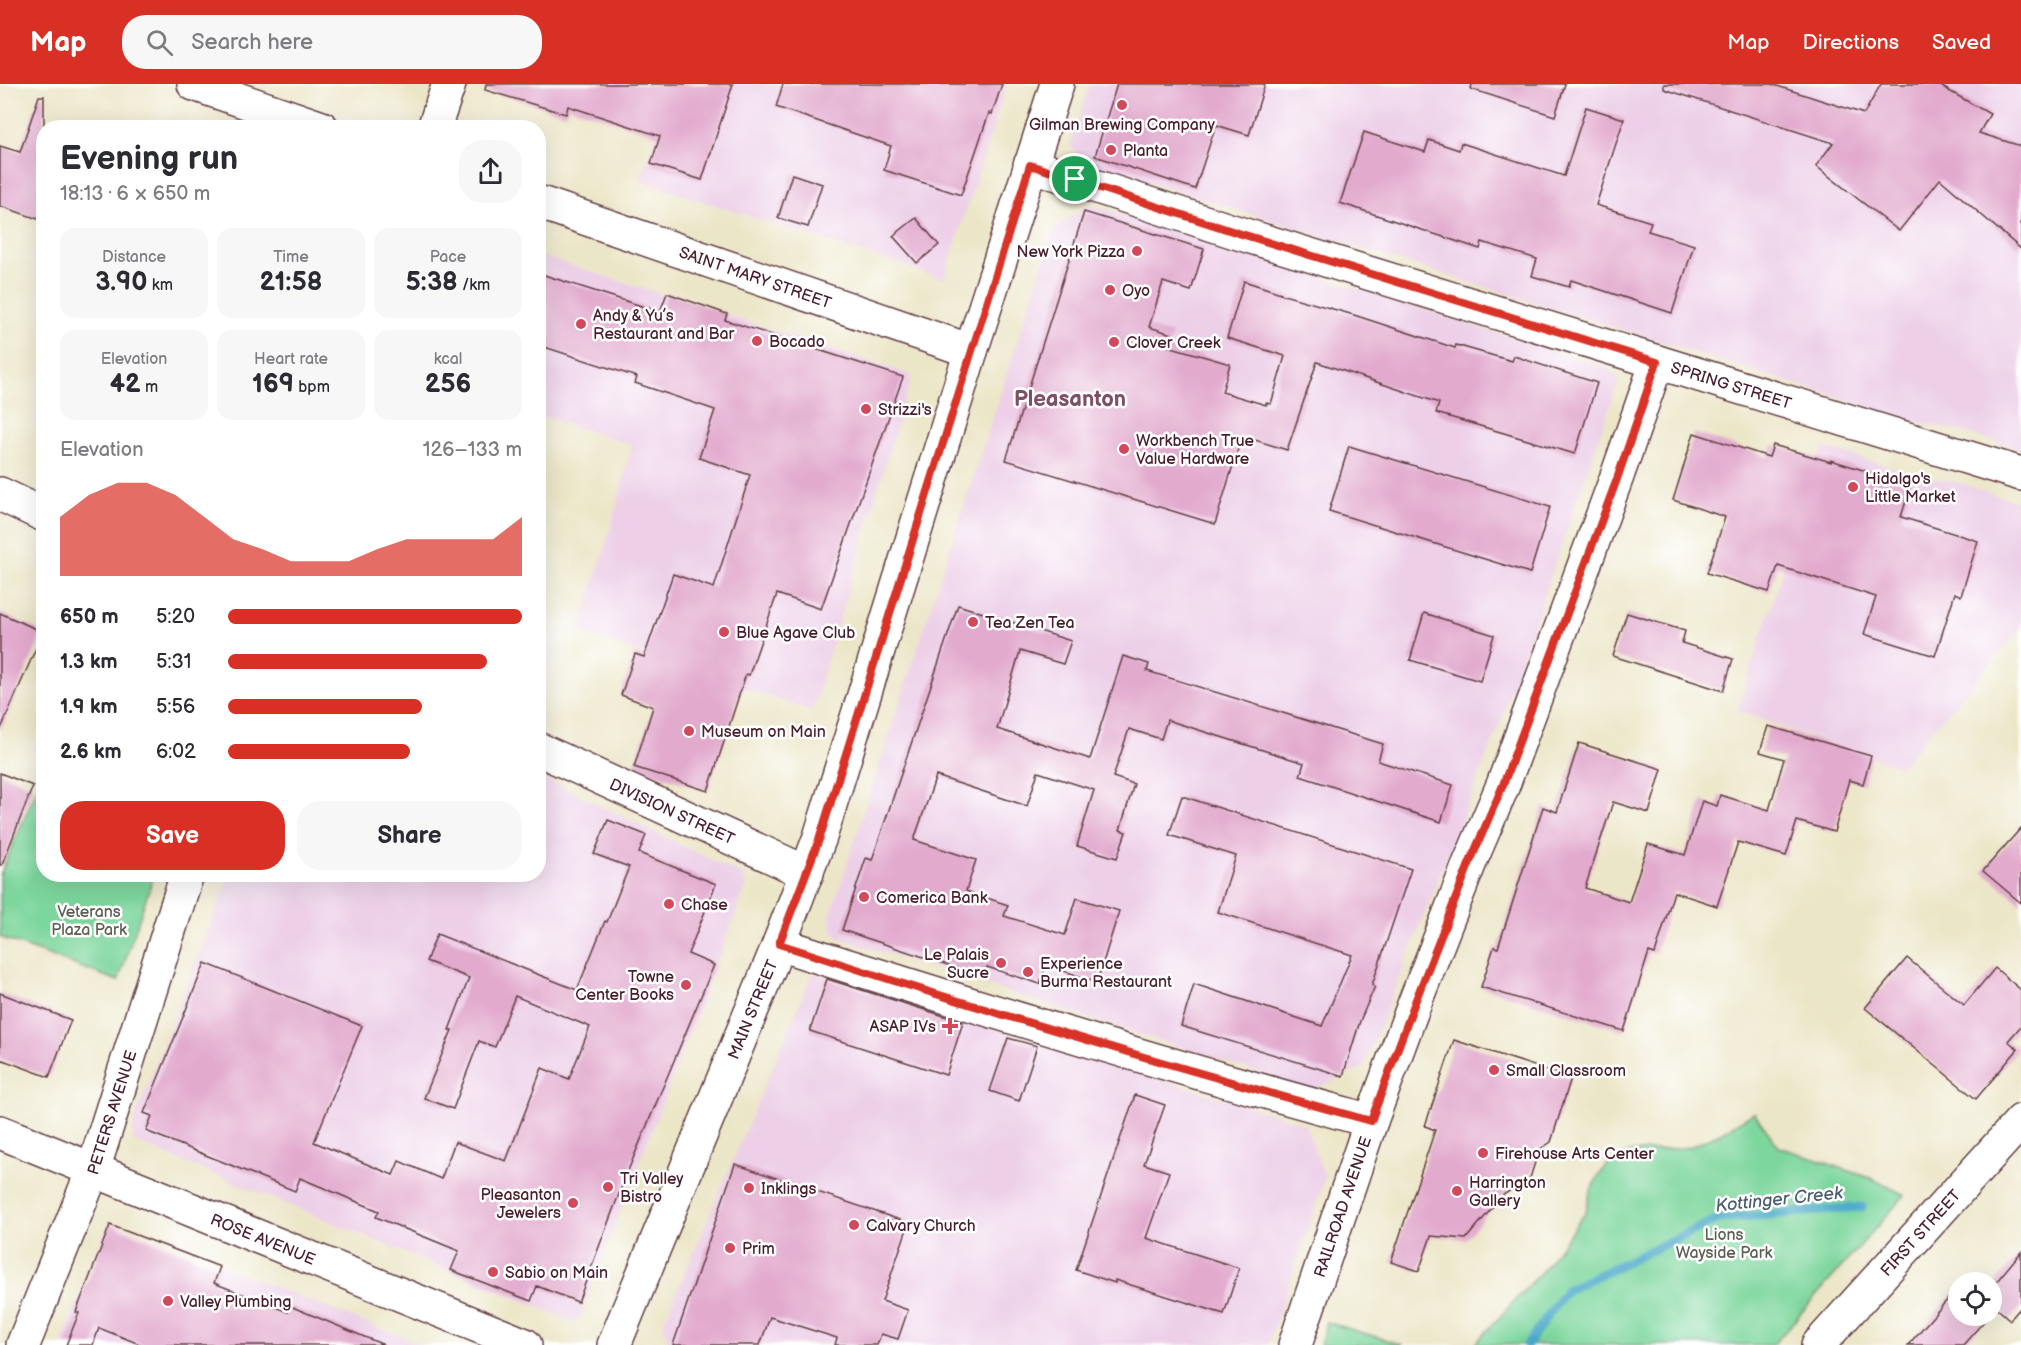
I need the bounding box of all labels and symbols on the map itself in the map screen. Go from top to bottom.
marker: Gilman Brewing Company [1115,98,1129,112]
place label: Gilman Brewing Company [1029,116,1216,135]
place label: Planta [1123,142,1168,161]
marker: Planta [1104,143,1118,157]
pin [1049,153,1100,204]
street label: SAINT MARY STREET [676,243,834,313]
place label: New York Pizza [1016,243,1125,262]
marker: New York Pizza [1130,244,1144,258]
place label: Oyo [1122,282,1150,301]
marker: Oyo [1103,283,1117,297]
place label: Andy & Yu’s Restaurant and Bar [593,307,735,344]
marker: Andy & Yu’s Restaurant and Bar [574,317,588,331]
place label: Bocado [769,333,825,352]
marker: Bocado [750,334,764,348]
place label: Clover Creek [1126,334,1221,353]
marker: Clover Creek [1107,335,1121,349]
street label: SPRING STREET [1668,359,1794,414]
district label: Pleasanton [1014,386,1126,413]
place label: Strizzi's [878,401,932,420]
marker: Strizzi's [859,402,873,416]
place label: Workbench True Value Hardware [1136,432,1255,469]
marker: Workbench True Value Hardware [1117,442,1131,456]
place label: Hidalgo's Little Market [1865,470,1956,507]
marker: Hidalgo's Little Market [1846,480,1860,494]
place label: Tea Zen Tea [985,614,1074,633]
marker: Tea Zen Tea [966,615,980,629]
place label: Blue Agave Club [736,624,855,643]
marker: Blue Agave Club [717,625,731,639]
place label: Museum on Main [701,723,826,742]
marker: Museum on Main [682,724,696,738]
street label: DIVISION STREET [606,775,738,849]
place label: Comerica Bank [876,889,988,908]
marker: Comerica Bank [857,890,871,904]
place label: Chase [681,896,728,915]
marker: Chase [662,897,676,911]
park label: Veterans Plaza Park [51,903,127,940]
place label: Le Palais Sucre [924,946,989,983]
place label: Experience Burma Restaurant [1040,955,1172,992]
marker: Le Palais Sucre [994,956,1008,970]
street label: MAIN STREET [725,957,783,1062]
marker: Experience Burma Restaurant [1021,965,1035,979]
place label: Towne Center Books [575,968,675,1005]
marker: Towne Center Books [679,978,693,992]
marker: ASAP IVs [941,1017,959,1035]
place label: ASAP IVs [870,1018,936,1037]
street label: PETERS AVENUE [84,1048,141,1177]
place label: Small Classroom [1506,1062,1626,1081]
marker: Small Classroom [1487,1063,1501,1077]
street label: RAILROAD AVENUE [1311,1134,1376,1280]
place label: Firehouse Arts Center [1495,1145,1654,1164]
marker: Firehouse Arts Center [1476,1146,1490,1160]
place label: Tri Valley Bistro [620,1170,684,1207]
place label: Harrington Gallery [1469,1174,1546,1211]
marker: Tri Valley Bistro [601,1180,615,1194]
place label: Inklings [761,1180,816,1199]
marker: Inklings [742,1181,756,1195]
water label: Kottinger Creek [1714,1182,1845,1217]
marker: Harrington Gallery [1450,1184,1464,1198]
place label: Pleasanton Jewelers [480,1186,561,1223]
street label: FIRST STREET [1877,1186,1965,1281]
marker: Pleasanton Jewelers [566,1196,580,1210]
street label: ROSE AVENUE [207,1210,318,1270]
place label: Calvary Church [866,1217,976,1236]
marker: Calvary Church [847,1218,861,1232]
park label: Lions Wayside Park [1676,1226,1772,1263]
place label: Prim [742,1240,775,1259]
marker: Prim [723,1241,737,1255]
place label: Sabio on Main [505,1264,608,1283]
marker: Sabio on Main [486,1265,500,1279]
place label: Valley Plumbing [180,1293,292,1312]
marker: Valley Plumbing [161,1294,175,1308]

